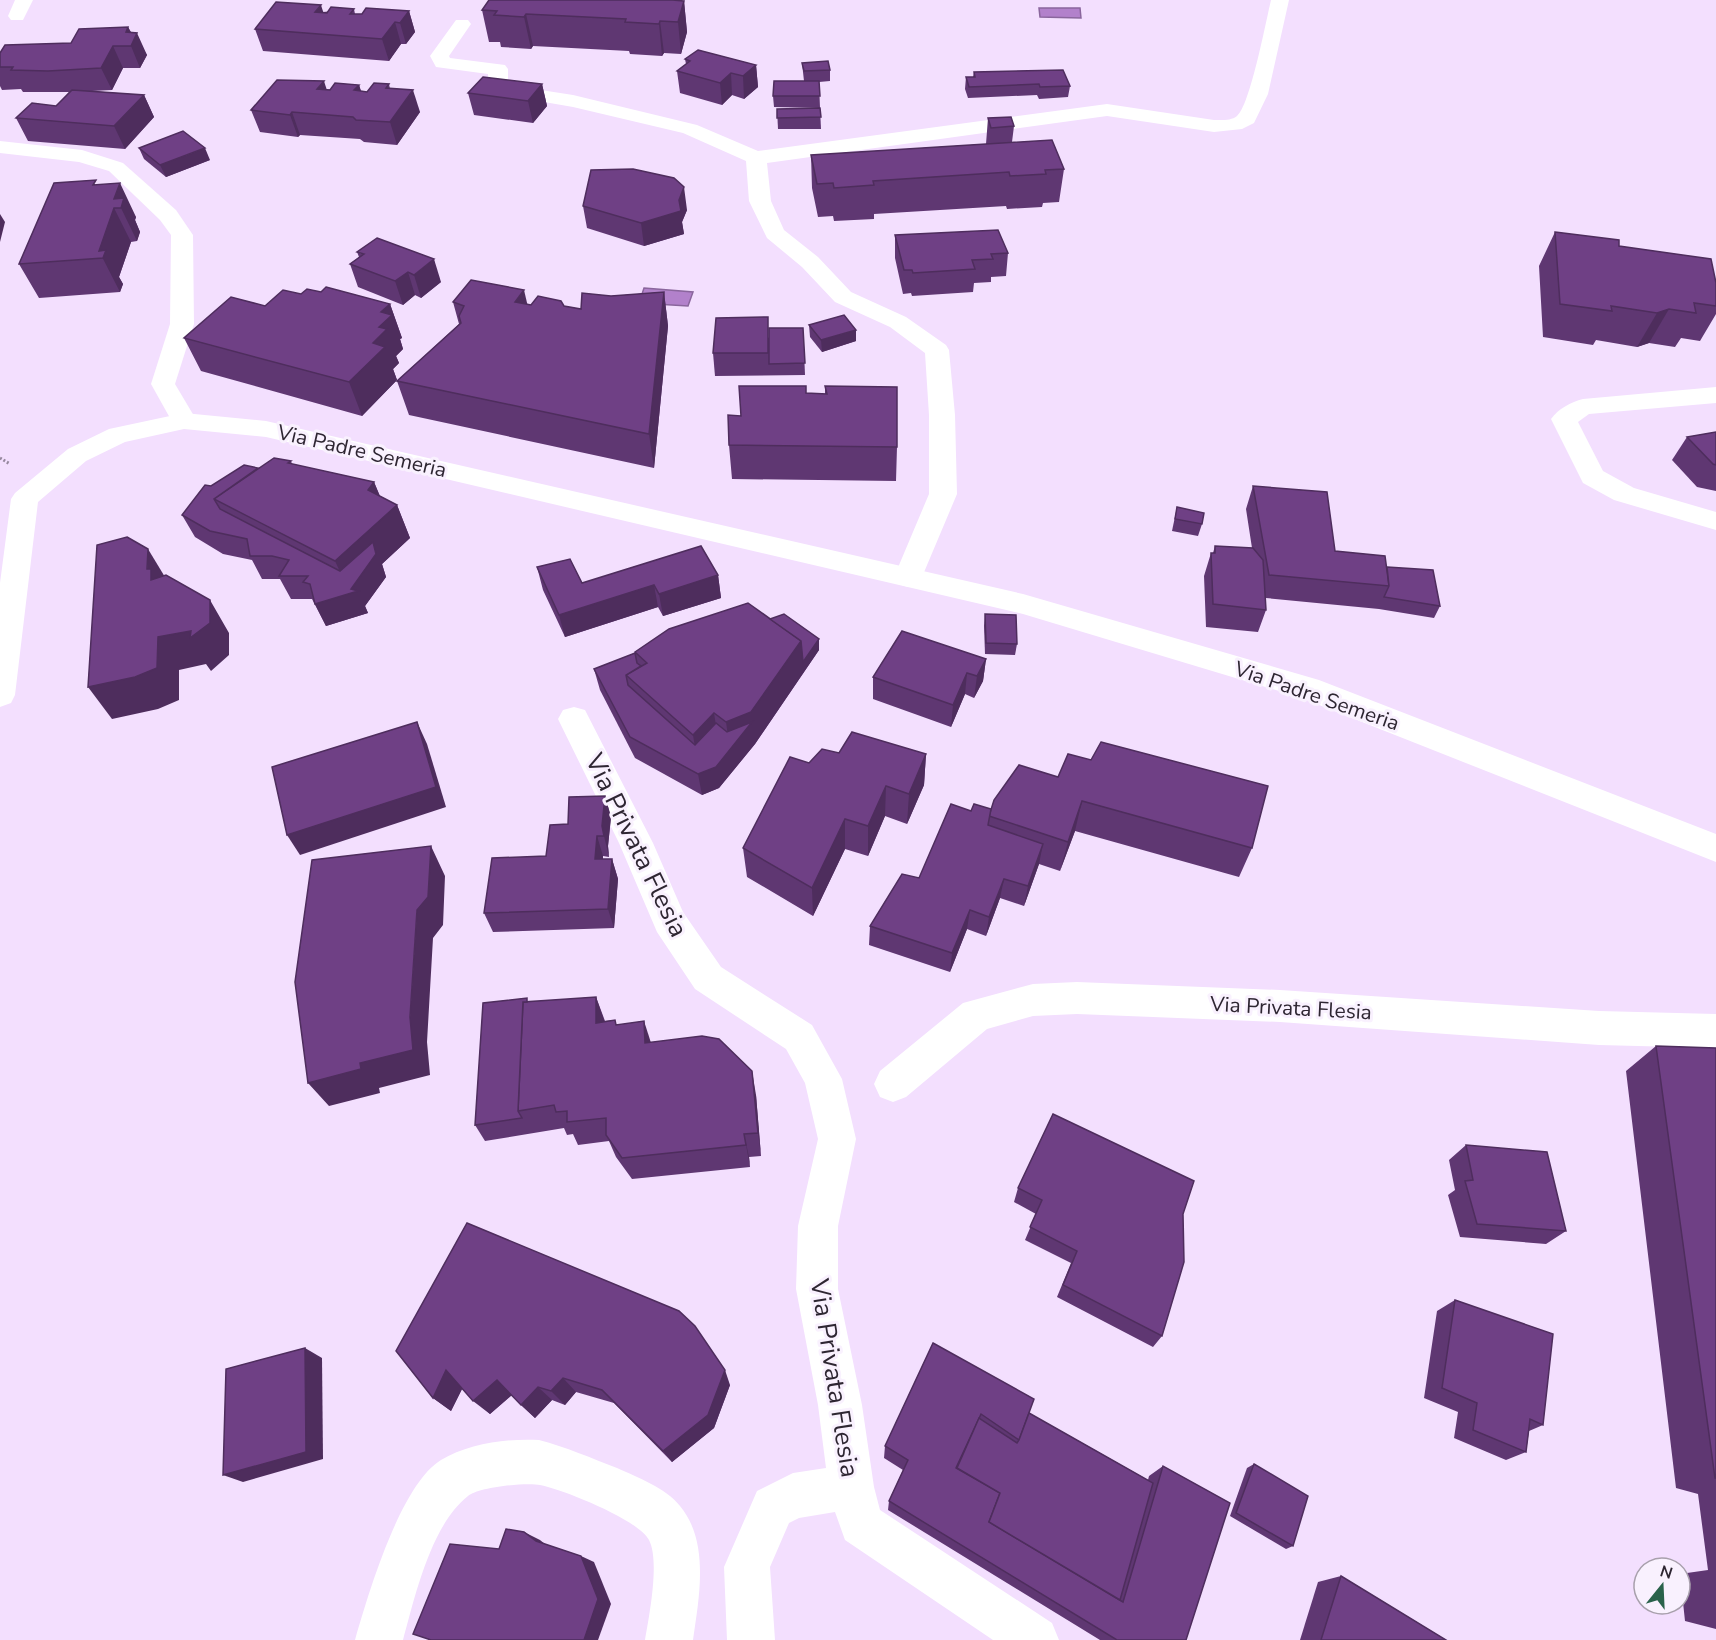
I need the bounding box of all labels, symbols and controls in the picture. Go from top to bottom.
street label: Via Padre Semeria [274,418,449,484]
street label: Via Padre Semeria [1230,654,1403,737]
street label: Via Privata Flesia [576,747,696,943]
street label: Via Privata Flesia [1208,990,1373,1026]
street label: Via Privata Flesia [801,1275,867,1480]
north arrow [1632,1556,1692,1616]
text: N [1657,1560,1675,1585]

